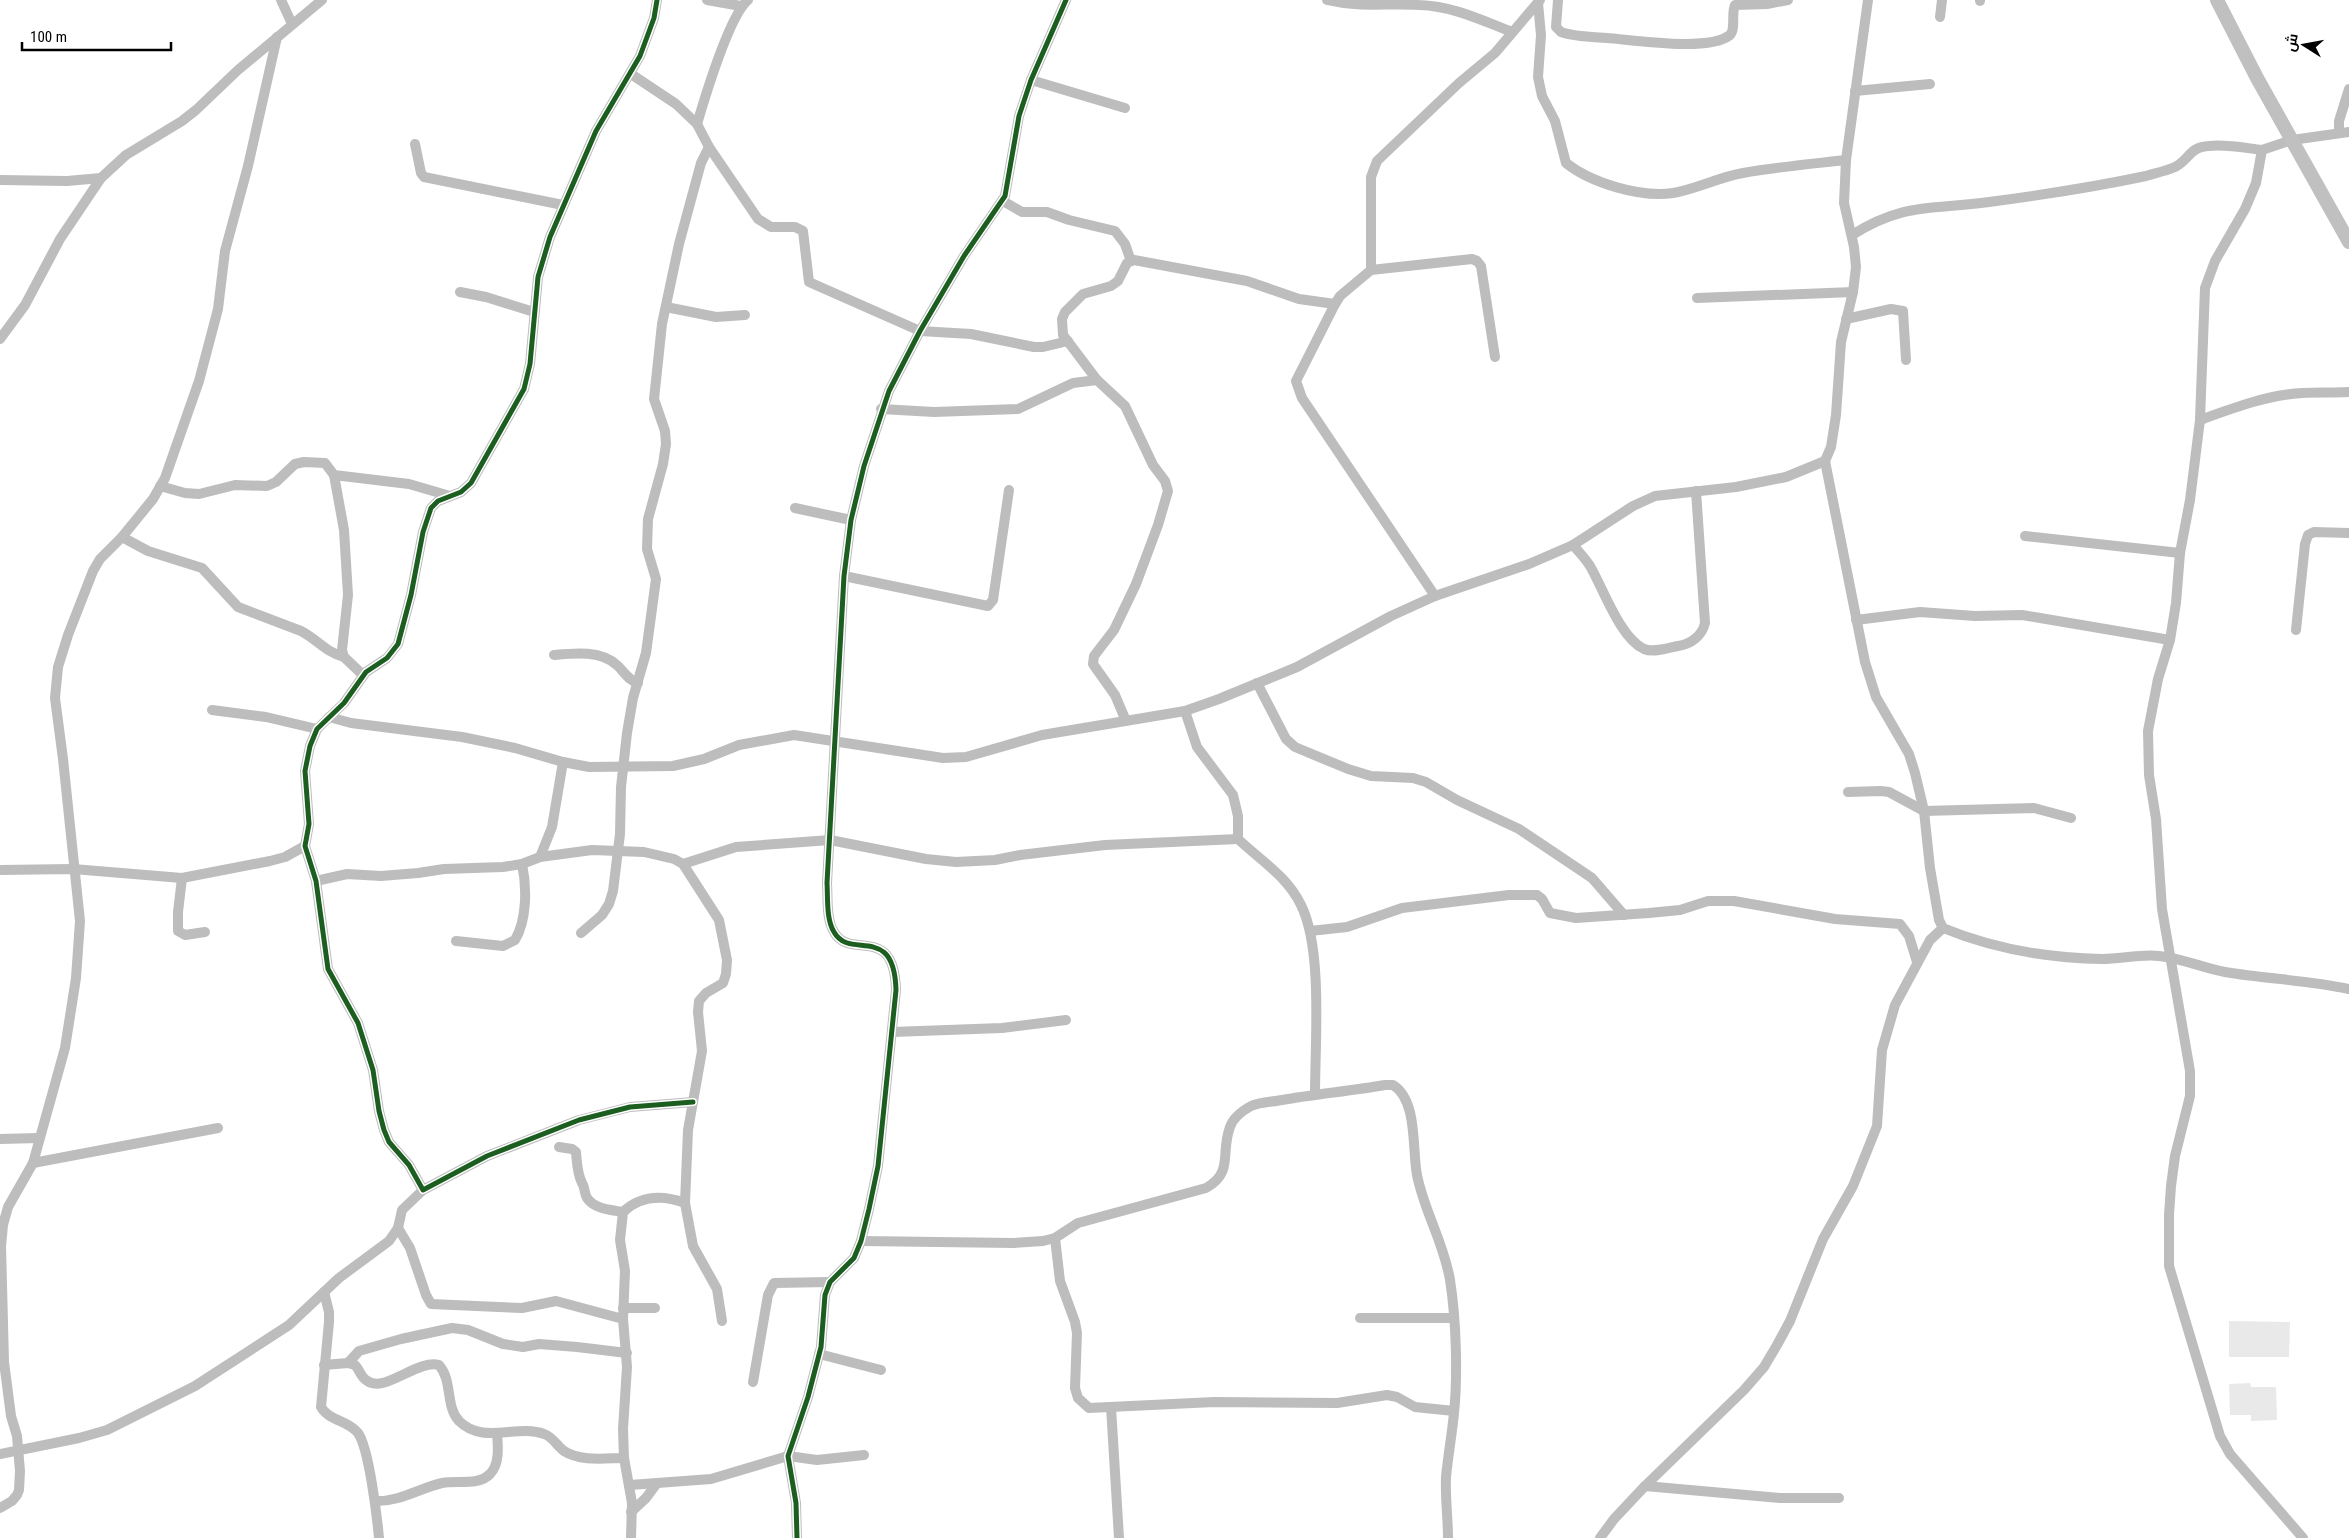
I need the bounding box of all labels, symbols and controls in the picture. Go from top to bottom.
scale bar [22,20,171,52]
north arrow [2279,20,2329,70]
text: 100 m [30,28,67,46]
text: ش [2282,32,2302,53]

